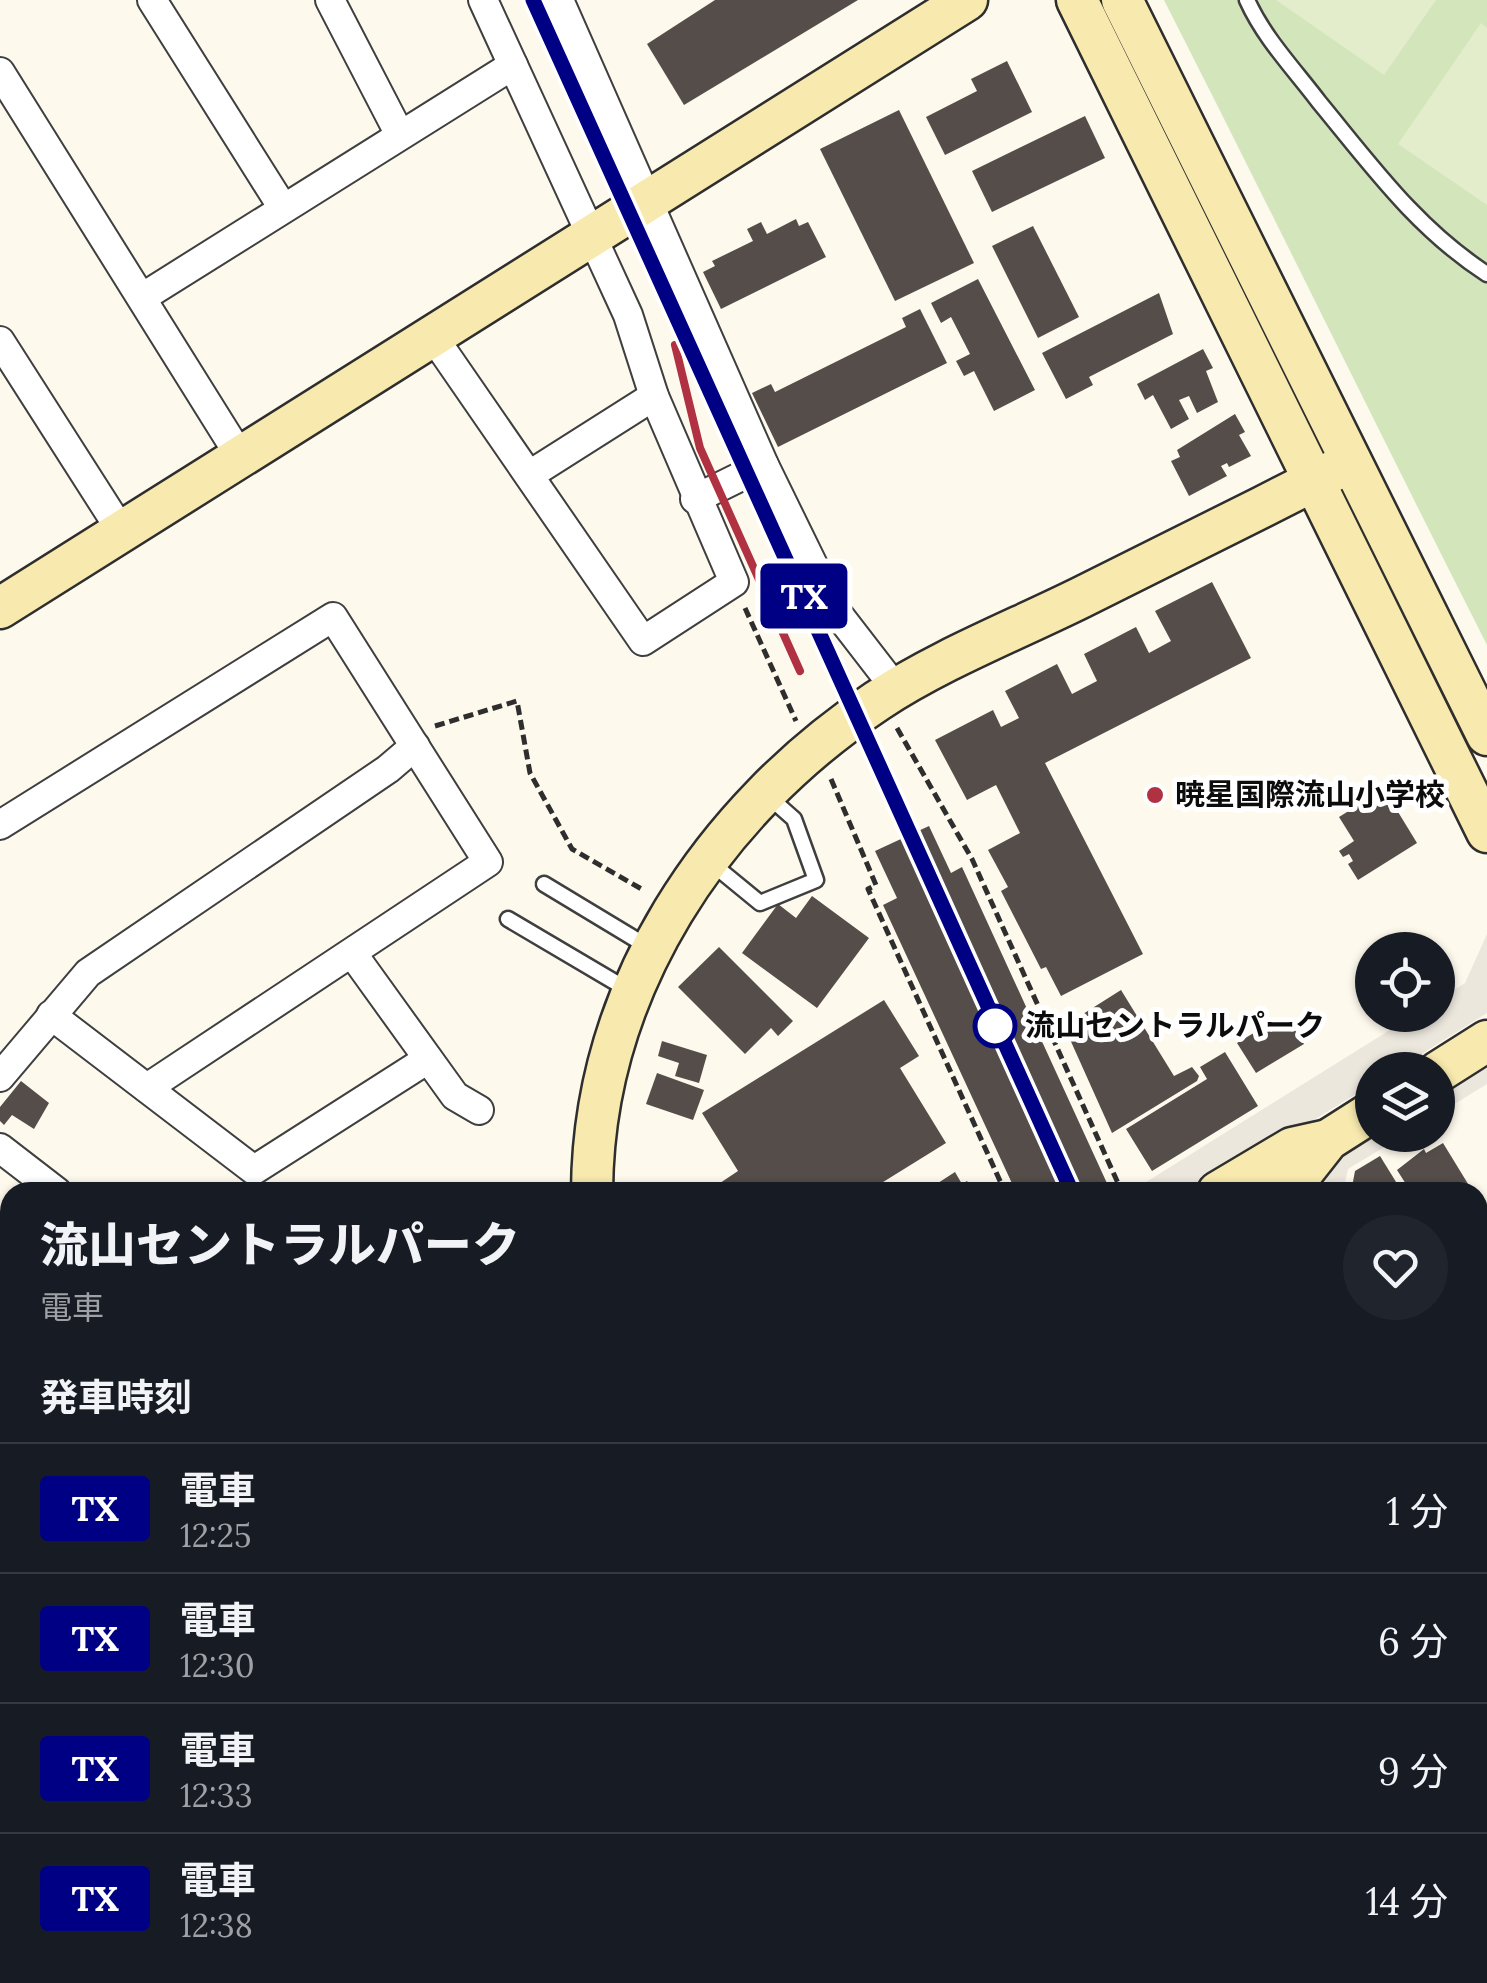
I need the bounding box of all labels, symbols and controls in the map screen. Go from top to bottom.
line badge: TX [759,564,849,628]
text: TX [780,574,828,619]
place label: 暁星国際流山小学校 [1175,775,1445,813]
marker: 暁星国際流山小学校 [1144,784,1166,806]
map controls [1355,932,1455,1152]
button: locate [1355,932,1455,1032]
marker: 流山セントラルパーク [974,1005,1016,1047]
place label: 流山セントラルパーク [1025,1006,1325,1044]
button: layers [1355,1052,1455,1152]
text: 流山セントラルパーク [40,1214,520,1275]
button: heart [1343,1215,1448,1320]
text: 電車 [40,1287,104,1328]
text: 発車時刻 [40,1373,192,1421]
text: 電車 [180,1466,256,1514]
text: TX [71,1486,119,1531]
text: 1 分 [1386,1487,1448,1535]
text: 12:25 [180,1515,251,1556]
text: 電車 [180,1596,256,1644]
text: TX [71,1616,119,1661]
text: 6 分 [1378,1617,1448,1665]
text: 12:30 [180,1645,255,1686]
text: 電車 [180,1726,256,1774]
text: TX [71,1746,119,1791]
text: 9 分 [1378,1747,1448,1795]
text: 12:33 [180,1775,252,1816]
text: 電車 [180,1856,256,1904]
text: TX [71,1876,119,1921]
text: 14 分 [1366,1877,1448,1925]
text: 12:38 [180,1905,253,1946]

